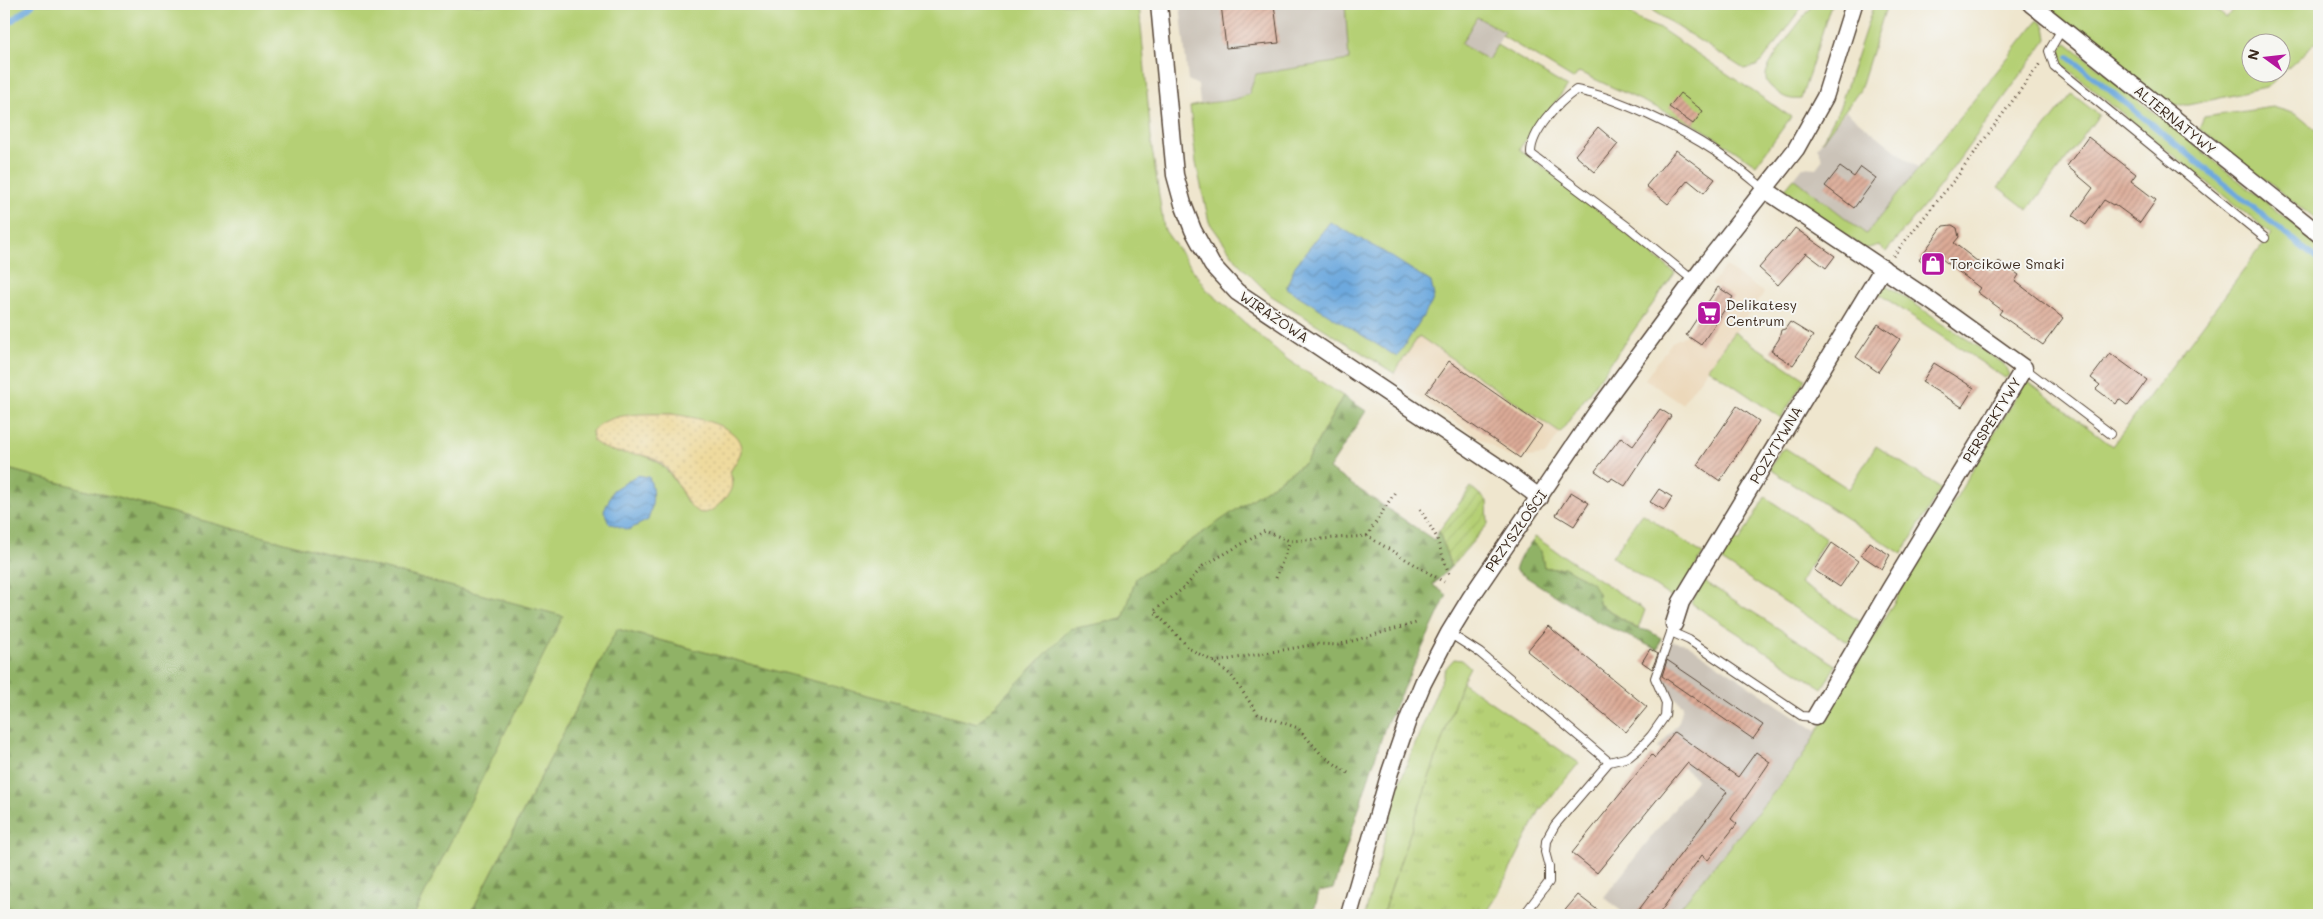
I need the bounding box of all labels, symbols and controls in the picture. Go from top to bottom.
north arrow [2240,32,2290,82]
text: N [2242,47,2264,62]
street label: ALTERNATYWY [2130,81,2220,159]
shop icon: Torcikowe Smaki [1920,251,1946,277]
place label: Torcikowe Smaki [1950,254,2065,273]
street label: WIRAŻOWA [1236,286,1313,347]
place label: Delikatesy Centrum [1726,295,1797,330]
supermarket icon: Delikatesy Centrum [1696,300,1722,326]
street label: PERSPEKTYWY [1958,374,2025,466]
street label: POZYTYWNA [1745,402,1806,487]
street label: PRZYSZŁOŚCI [1480,486,1551,575]

